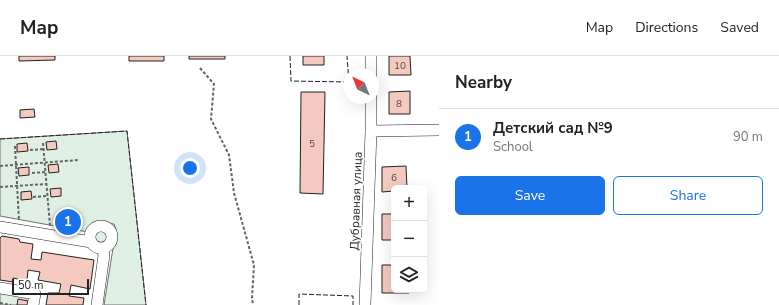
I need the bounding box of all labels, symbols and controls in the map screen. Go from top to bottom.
text: Map [20,15,58,41]
text: Map [586,18,613,37]
text: Directions [635,18,698,37]
text: Saved [720,18,759,37]
house number: 10 [394,59,406,73]
north arrow [343,68,379,104]
text: Nearby [455,71,512,94]
house number: 8 [396,97,402,111]
text: Детский сад №9 [493,118,613,138]
text: 1 [464,128,472,146]
text: 90 m [733,128,763,146]
house number: 5 [309,137,315,151]
text: School [493,138,533,156]
street label: Дубравная улица [346,151,366,251]
your location [180,158,200,178]
house number: 6 [391,171,397,185]
button: Save [455,176,605,215]
button: Share [613,176,763,215]
map controls [391,185,427,293]
button: + [391,185,427,221]
pin: 1 [55,207,81,237]
button: − [391,221,427,257]
button: layers [391,257,427,293]
scale bar [12,277,89,296]
text: 50 m [18,278,43,293]

